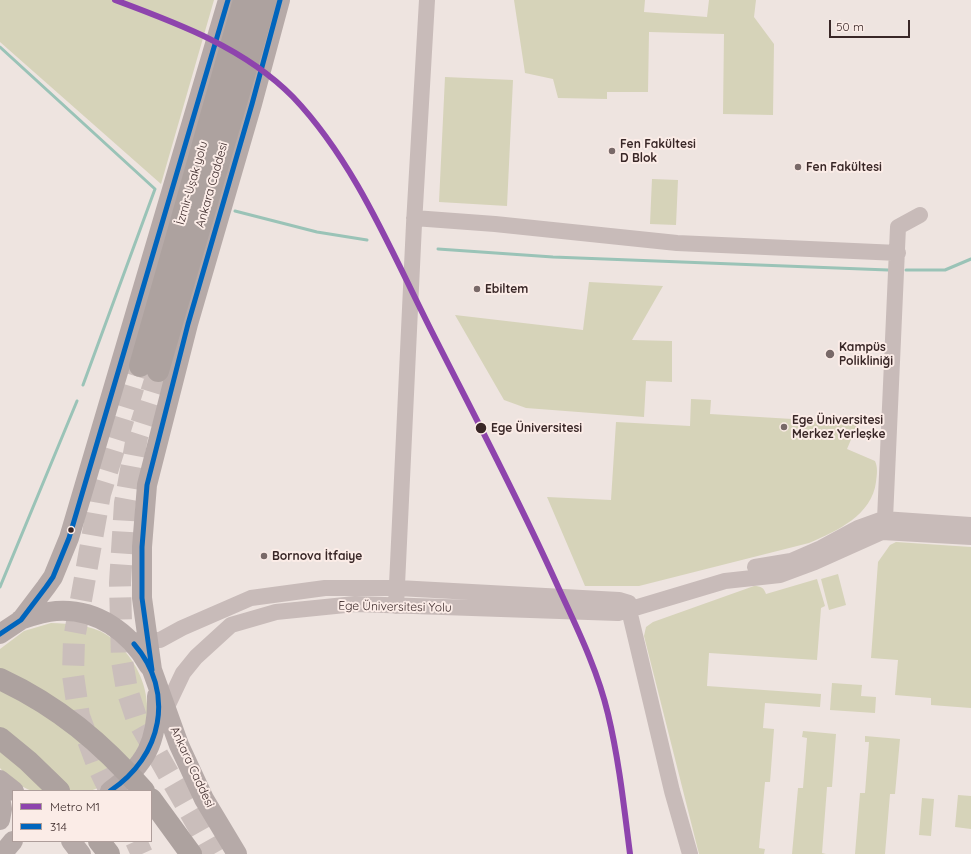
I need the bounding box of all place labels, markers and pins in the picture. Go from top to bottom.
place label: Fen Fakültesi D Blok [620,137,696,165]
marker: Fen Fakültesi D Blok [607,146,617,156]
place label: Fen Fakültesi [806,160,882,174]
marker: Fen Fakültesi [793,162,803,172]
place label: Ebiltem [485,282,528,296]
marker: Ebiltem [472,284,482,294]
place label: Kampüs Polikliniği [839,340,893,368]
marker: Kampüs Polikliniği [824,348,836,360]
place label: Ege Üniversitesi Merkez Yerleşke [792,413,886,441]
marker: Ege Üniversitesi [474,421,488,435]
place label: Ege Üniversitesi [491,421,582,435]
marker: Ege Üniversitesi Merkez Yerleşke [779,422,789,432]
unlabelled marker [66,525,76,535]
place label: Bornova İtfaiye [272,549,362,563]
marker: Bornova İtfaiye [259,551,269,561]

